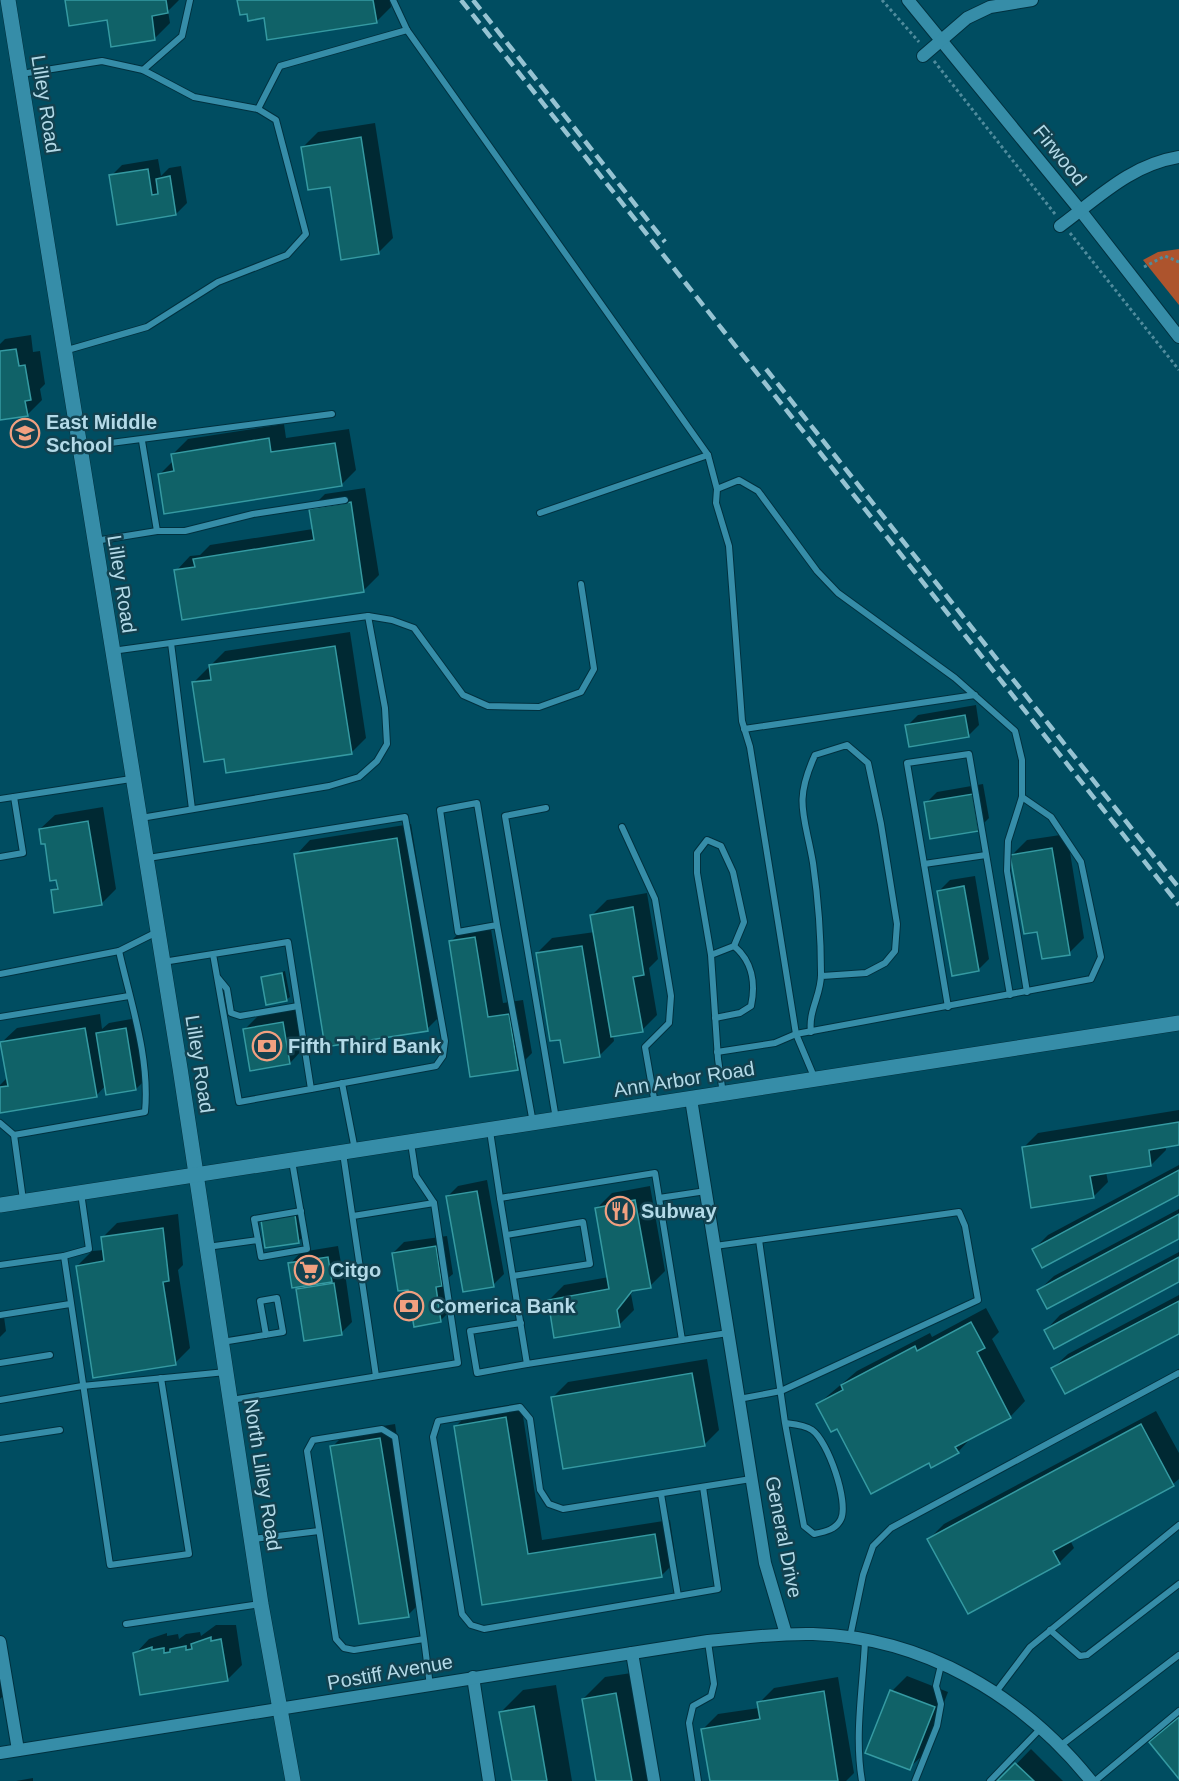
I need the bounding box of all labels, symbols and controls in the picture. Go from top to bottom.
street label: Lilley Road [27,53,65,155]
street label: Firwood [1029,120,1091,190]
place label: East Middle School [46,411,157,456]
school or university icon: East Middle School [9,417,41,449]
street label: Lilley Road [103,533,141,635]
street label: Lilley Road [181,1013,219,1115]
bank icon: Fifth Third Bank [251,1030,283,1062]
place label: Fifth Third Bank [288,1035,442,1057]
street label: Ann Arbor Road [612,1057,756,1101]
restaurant icon: Subway [604,1195,636,1227]
place label: Subway [641,1200,717,1222]
supermarket icon: Citgo [293,1254,325,1286]
place label: Citgo [330,1259,381,1281]
bank icon: Comerica Bank [393,1290,425,1322]
place label: Comerica Bank [430,1295,576,1317]
street label: North Lilley Road [240,1398,286,1552]
street label: General Drive [761,1474,807,1600]
street label: Postiff Avenue [325,1650,455,1694]

